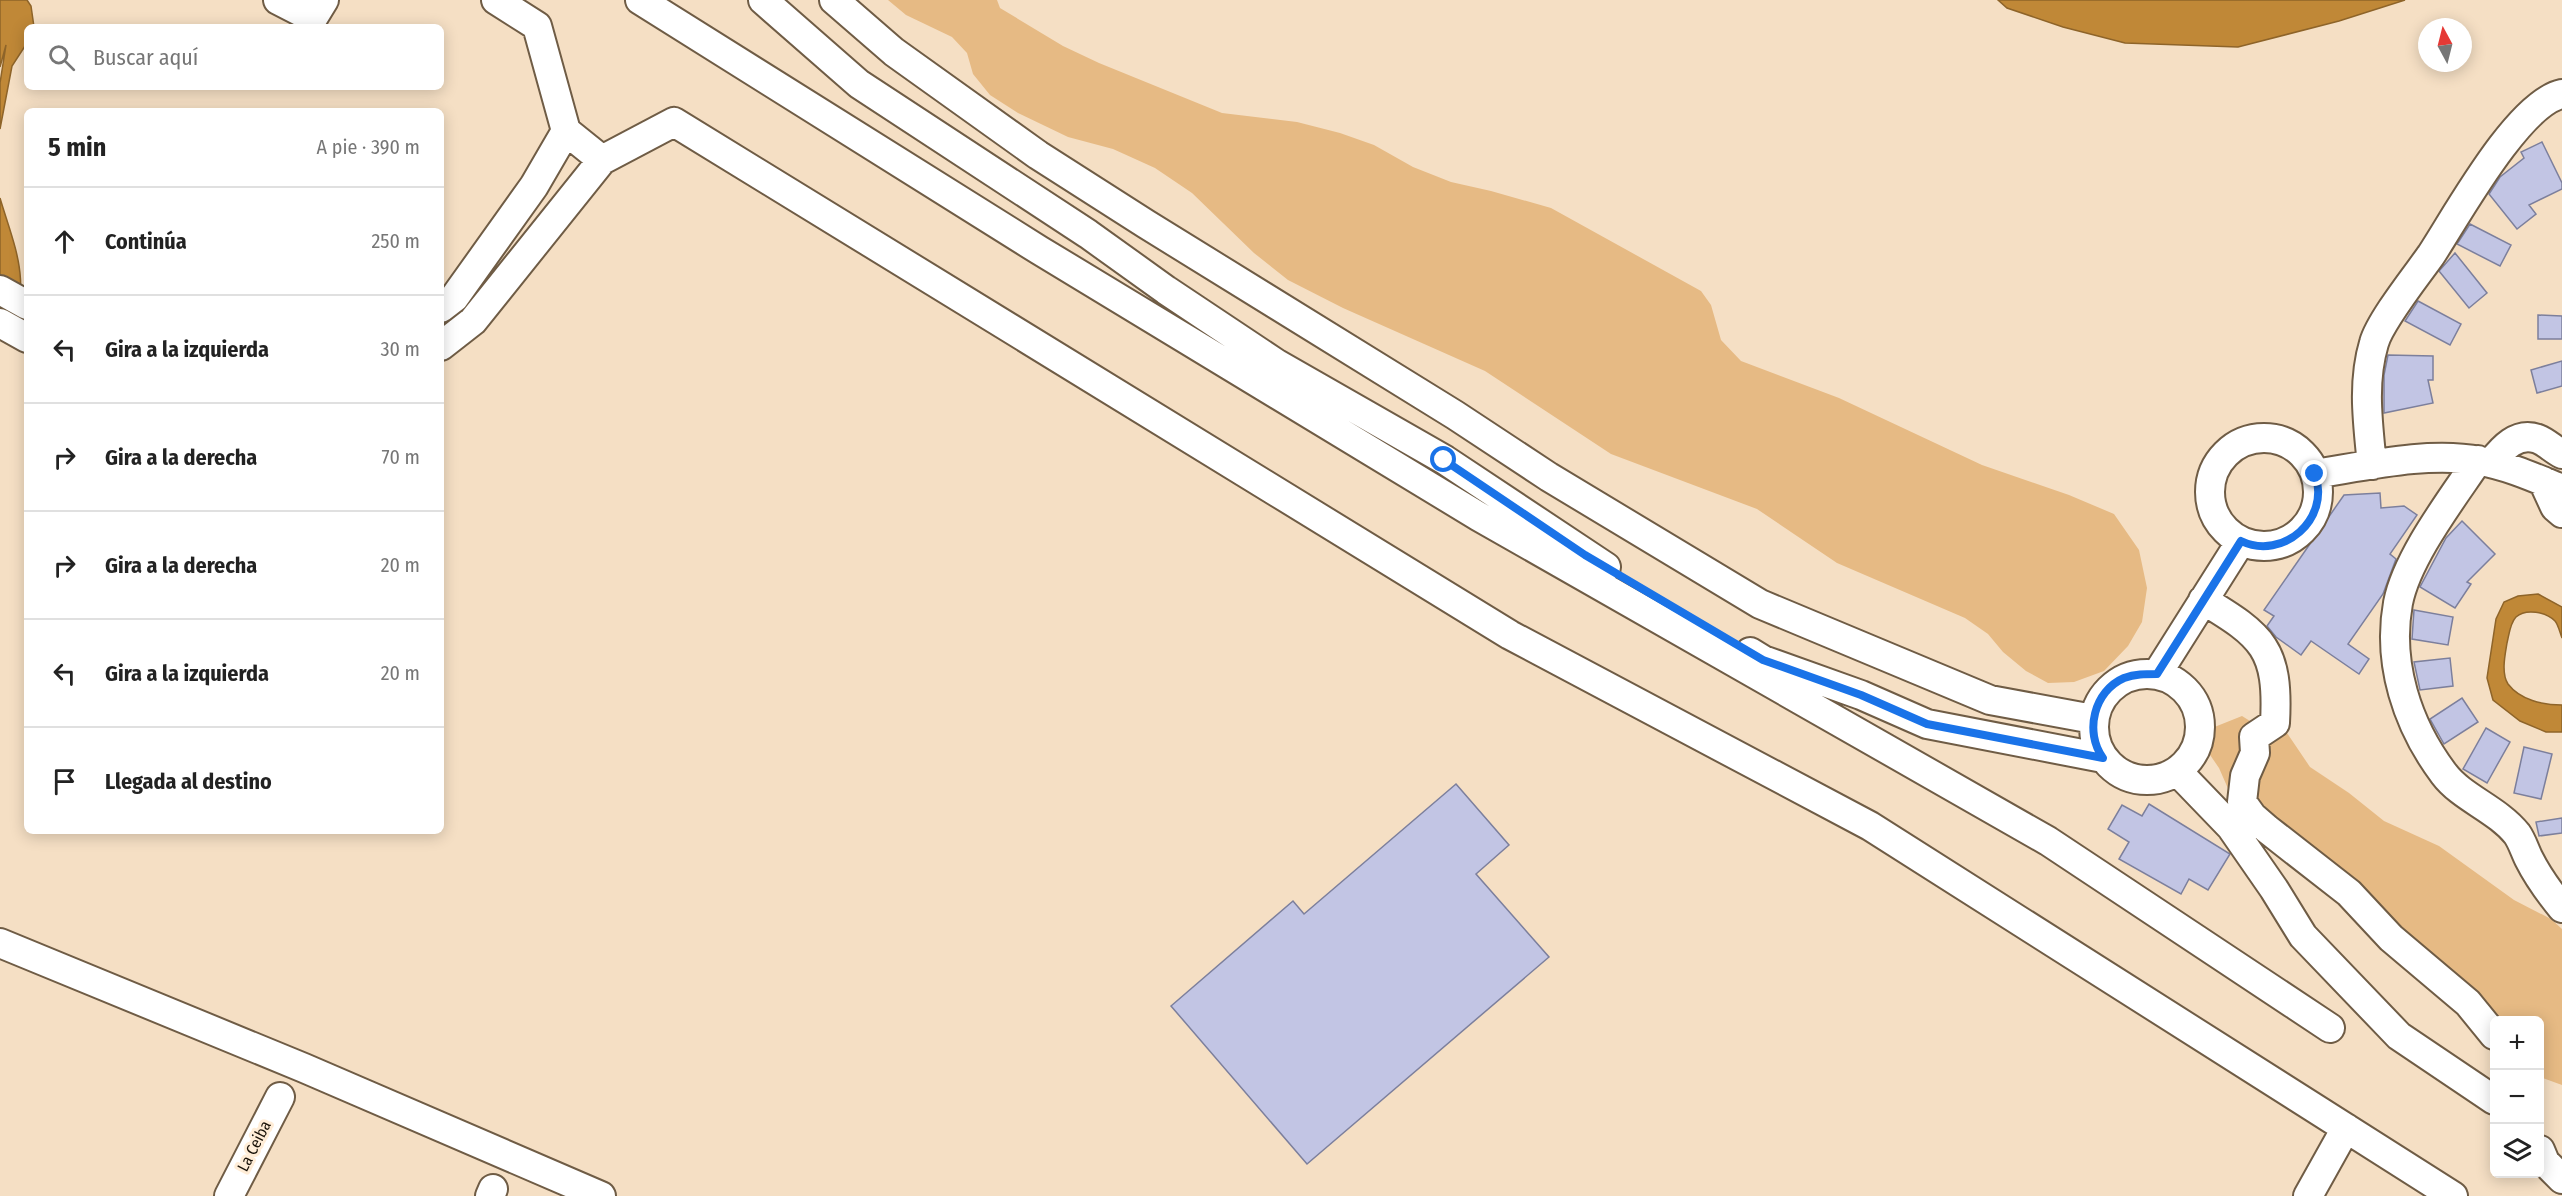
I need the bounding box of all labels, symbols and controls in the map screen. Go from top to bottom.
north arrow [2418,18,2472,72]
search box [24,24,444,90]
icon: search [45,41,78,74]
text: Buscar aquí [93,44,198,71]
text: 5 min [48,132,106,163]
text: A pie · 390 m [317,135,420,159]
icon: ahead [48,225,81,258]
text: Continúa [105,228,187,255]
text: 250 m [372,229,420,253]
icon: left [48,333,81,366]
text: Gira a la izquierda [105,336,269,363]
text: 30 m [380,337,420,361]
icon: right [48,441,81,474]
text: Gira a la derecha [105,444,257,471]
text: 70 m [382,445,420,469]
route start [1430,446,1456,472]
route end [2301,460,2327,486]
icon: right [48,549,81,582]
text: Gira a la derecha [105,552,257,579]
text: 20 m [381,553,420,577]
icon: left [48,657,81,690]
text: Gira a la izquierda [105,660,269,687]
text: 20 m [381,661,420,685]
icon: arrive [48,765,81,798]
text: Llegada al destino [105,768,272,795]
map controls [2490,1016,2544,1178]
button: + [2490,1016,2544,1070]
button: − [2490,1070,2544,1124]
street label: La Ceiba [233,1117,275,1175]
button: layers [2490,1124,2544,1178]

